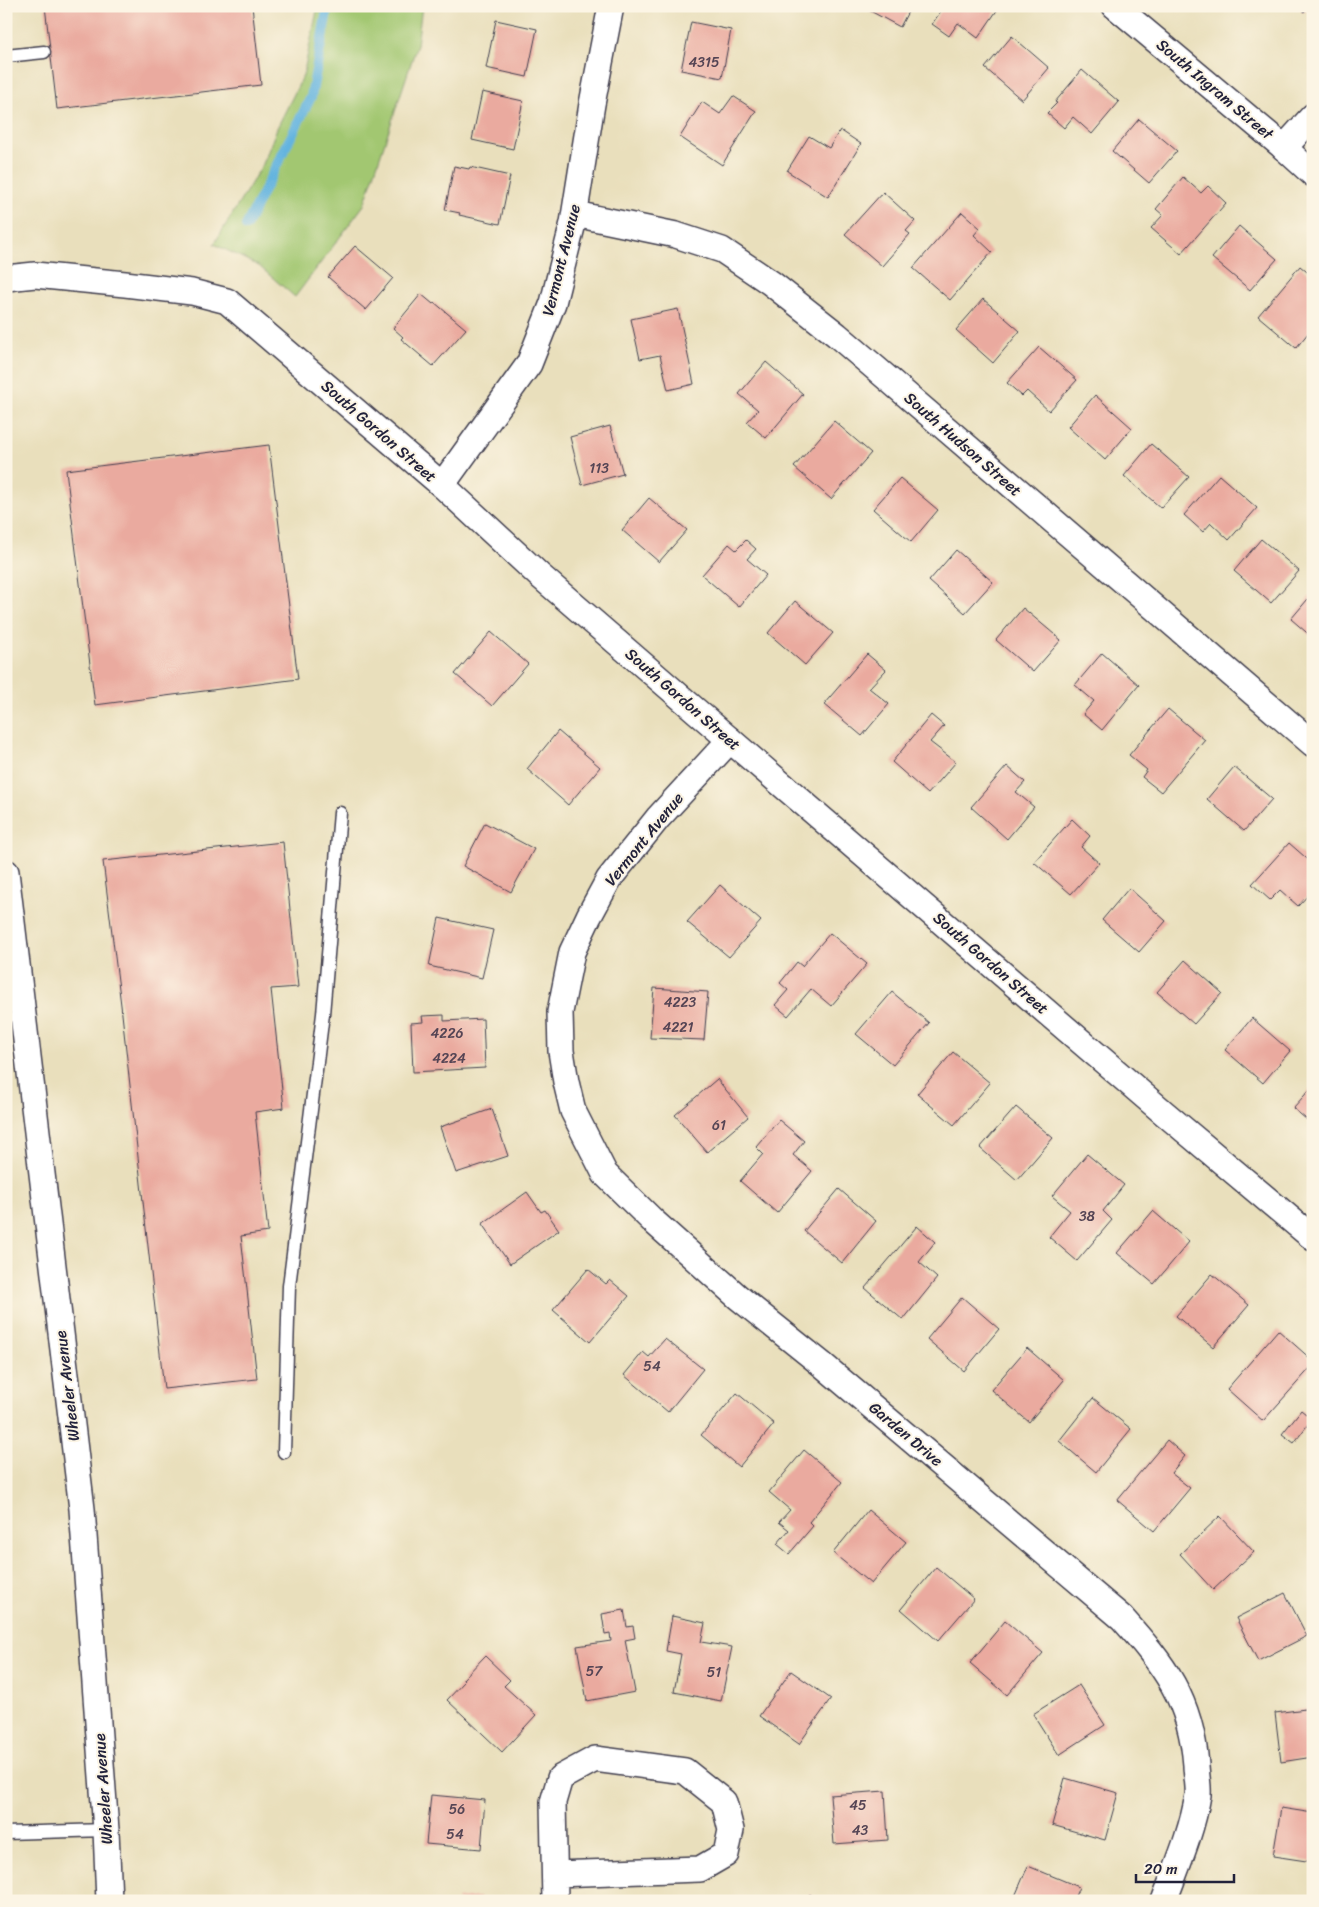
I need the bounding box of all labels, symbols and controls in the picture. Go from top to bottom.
street label: South Ingram Street [1150,31,1281,148]
house number: 4315 [689,50,720,75]
street label: Vermont Avenue [533,201,589,319]
street label: South Gordon Street [314,372,444,490]
street label: South Hudson Street [897,384,1029,504]
house number: 113 [589,456,609,481]
street label: South Gordon Street [618,640,748,758]
street label: Vermont Avenue [597,785,691,893]
street label: South Gordon Street [926,904,1056,1022]
house number: 4223 [664,990,697,1015]
house number: 4221 [663,1015,693,1040]
house number: 4226 [431,1021,463,1046]
house number: 4224 [432,1046,466,1071]
house number: 61 [712,1113,726,1138]
house number: 38 [1079,1204,1096,1229]
street label: Wheeler Avenue [46,1329,88,1443]
house number: 54 [643,1354,661,1379]
street label: Garden Drive [862,1394,950,1474]
house number: 57 [586,1659,603,1684]
house number: 51 [707,1660,721,1685]
street label: Wheeler Avenue [85,1732,121,1845]
house number: 45 [849,1793,867,1818]
house number: 56 [449,1797,465,1822]
house number: 43 [852,1818,869,1843]
house number: 54 [446,1822,464,1847]
scale bar [1136,1852,1234,1884]
text: 20 m [1144,1856,1178,1882]

